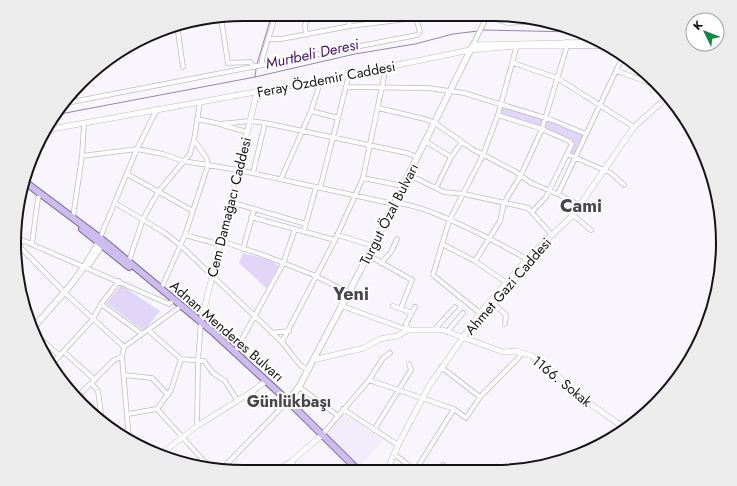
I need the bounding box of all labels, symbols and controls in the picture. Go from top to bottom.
north arrow [685,12,725,52]
text: K [689,17,706,33]
water label: Murtbeli Deresi [263,33,361,75]
street label: Feray Özdemir Caddesi [255,56,397,102]
street label: Cem Damağacı Caddesi [202,135,256,279]
street label: Turgut Özal Bulvarı [355,160,423,268]
district label: Cami [560,193,602,219]
street label: Ahmet Gazi Caddesi [460,233,556,339]
street label: Adnan Menderes Bulvarı [166,276,288,386]
district label: Yeni [332,281,369,307]
street label: 1166. Sokak [528,351,597,412]
district label: Günlükbaşı [247,390,331,413]

